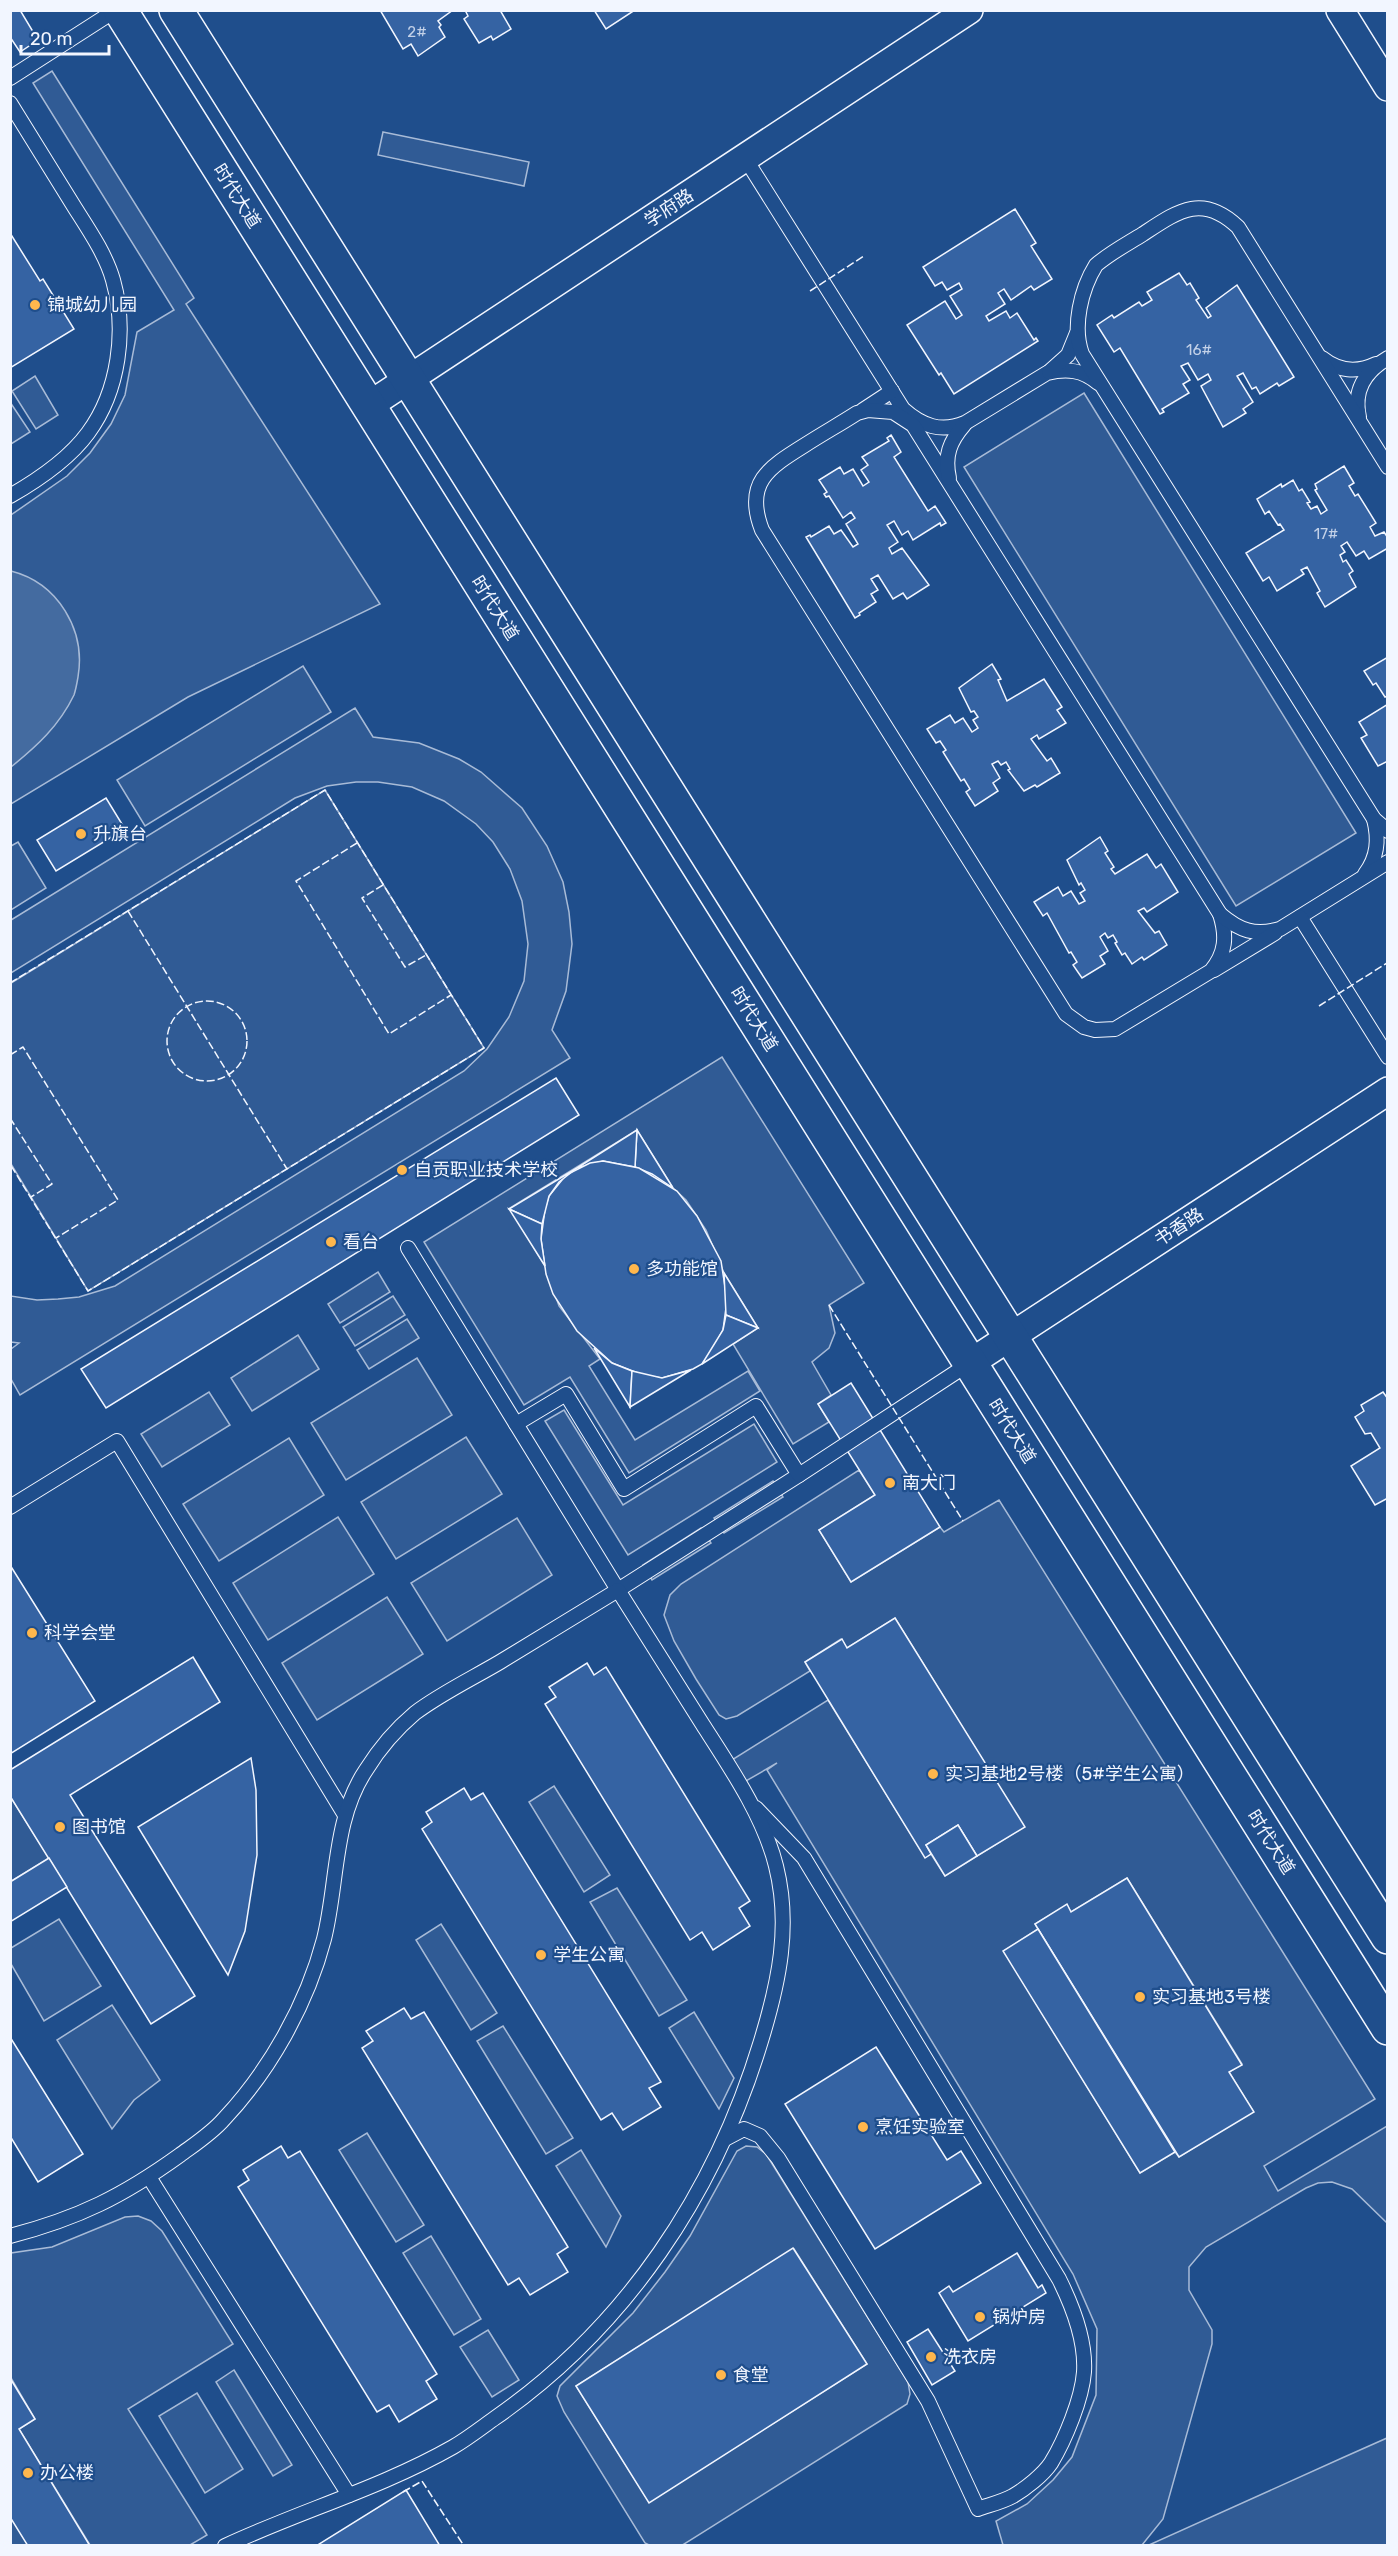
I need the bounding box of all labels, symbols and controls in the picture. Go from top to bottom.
scale bar [21,18,110,56]
house number: 2# [407,23,427,41]
text: 20 m [30,28,72,50]
street label: 时代大道 [209,160,265,232]
street label: 学府路 [640,184,698,232]
place label: 锦城幼儿园 [47,294,137,316]
marker: 锦城幼儿园 [28,298,42,312]
house number: 16# [1186,341,1212,359]
house number: 17# [1314,525,1338,543]
street label: 时代大道 [467,572,523,644]
place label: 升旗台 [93,823,147,845]
marker: 升旗台 [74,827,88,841]
street label: 时代大道 [726,983,782,1055]
place label: 自贡职业技术学校 [414,1159,558,1181]
marker: 自贡职业技术学校 [395,1163,409,1177]
street label: 书香路 [1150,1203,1208,1251]
place label: 看台 [343,1231,379,1253]
marker: 看台 [324,1235,338,1249]
place label: 多功能馆 [646,1258,718,1280]
marker: 多功能馆 [627,1262,641,1276]
street label: 时代大道 [984,1395,1040,1467]
place label: 南大门 [902,1472,956,1494]
marker: 南大门 [883,1476,897,1490]
place label: 科学会堂 [44,1622,116,1644]
marker: 科学会堂 [25,1626,39,1640]
place label: 实习基地2号楼（5#学生公寓） [945,1763,1195,1785]
marker: 实习基地2号楼（5#学生公寓） [926,1767,940,1781]
street label: 时代大道 [1243,1806,1299,1878]
place label: 图书馆 [72,1816,126,1838]
marker: 图书馆 [53,1820,67,1834]
place label: 学生公寓 [553,1944,625,1966]
marker: 学生公寓 [534,1948,548,1962]
place label: 实习基地3号楼 [1152,1986,1271,2008]
marker: 实习基地3号楼 [1133,1990,1147,2004]
place label: 烹饪实验室 [875,2116,965,2138]
marker: 烹饪实验室 [856,2120,870,2134]
place label: 锅炉房 [992,2306,1046,2328]
marker: 锅炉房 [973,2310,987,2324]
place label: 洗衣房 [943,2346,997,2368]
marker: 洗衣房 [924,2350,938,2364]
place label: 食堂 [733,2364,769,2386]
marker: 食堂 [714,2368,728,2382]
place label: 办公楼 [40,2462,94,2484]
marker: 办公楼 [21,2466,35,2480]

